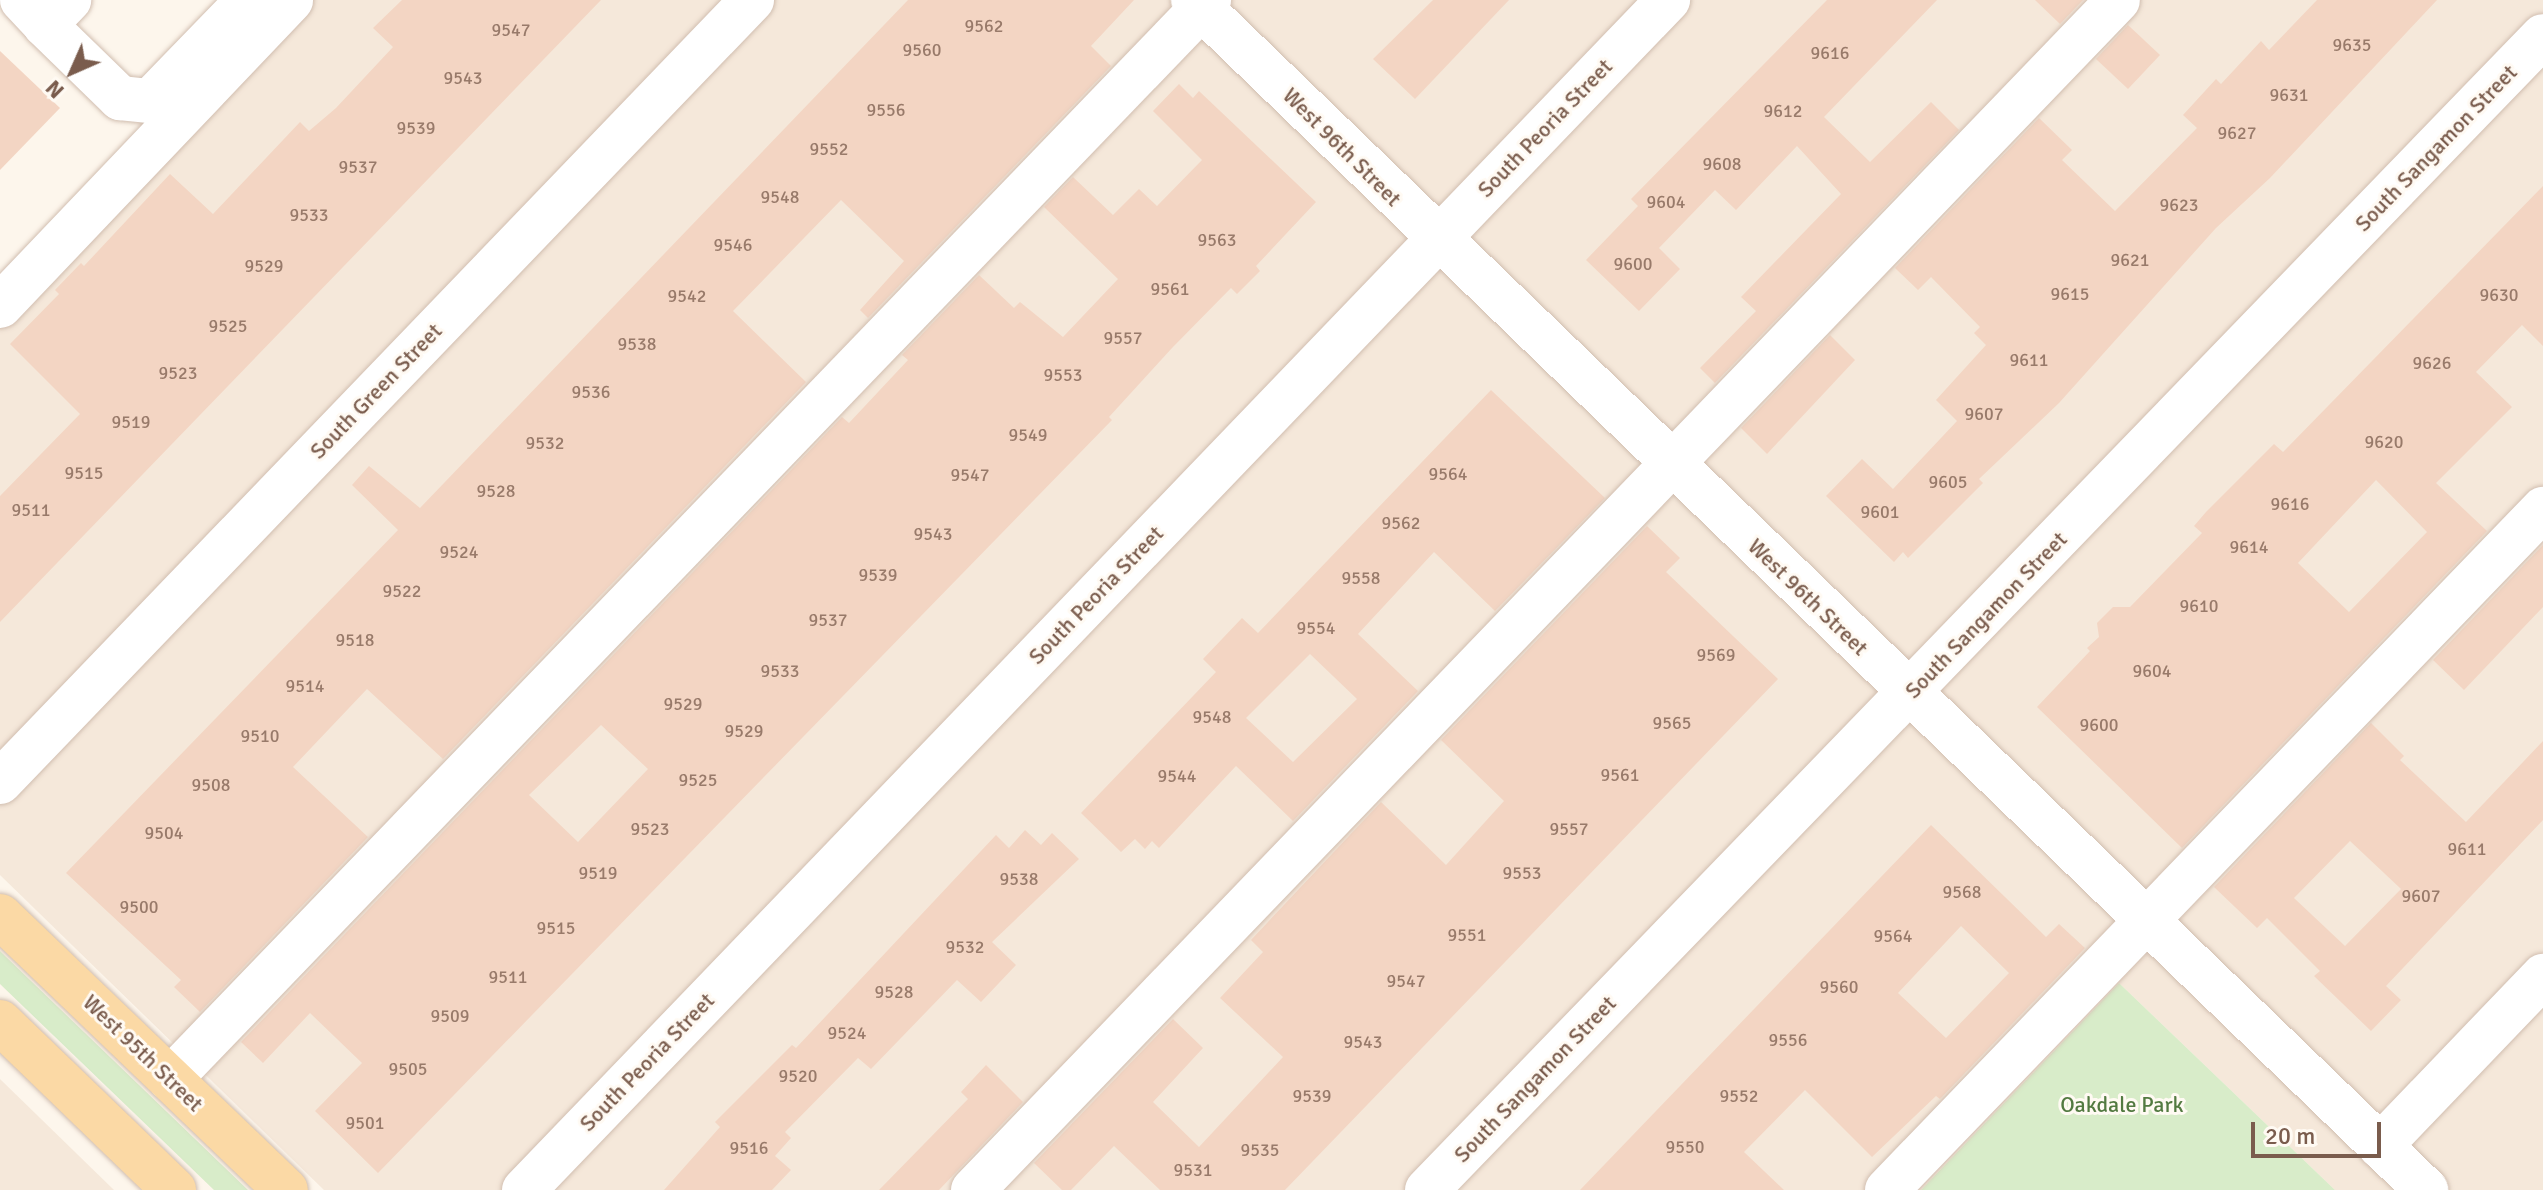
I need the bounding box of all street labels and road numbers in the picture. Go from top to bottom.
street label: South Peoria Street [1472,53,1618,203]
street label: South Sangamon Street [2350,59,2522,237]
street label: West 96th Street [1277,82,1407,212]
street label: South Green Street [305,318,447,464]
street label: South Peoria Street [1023,520,1169,670]
street label: South Sangamon Street [1900,526,2072,704]
street label: West 96th Street [1743,533,1873,661]
street label: South Peoria Street [574,987,720,1137]
street label: West 95th Street [78,989,208,1117]
street label: South Sangamon Street [1449,990,1621,1168]

